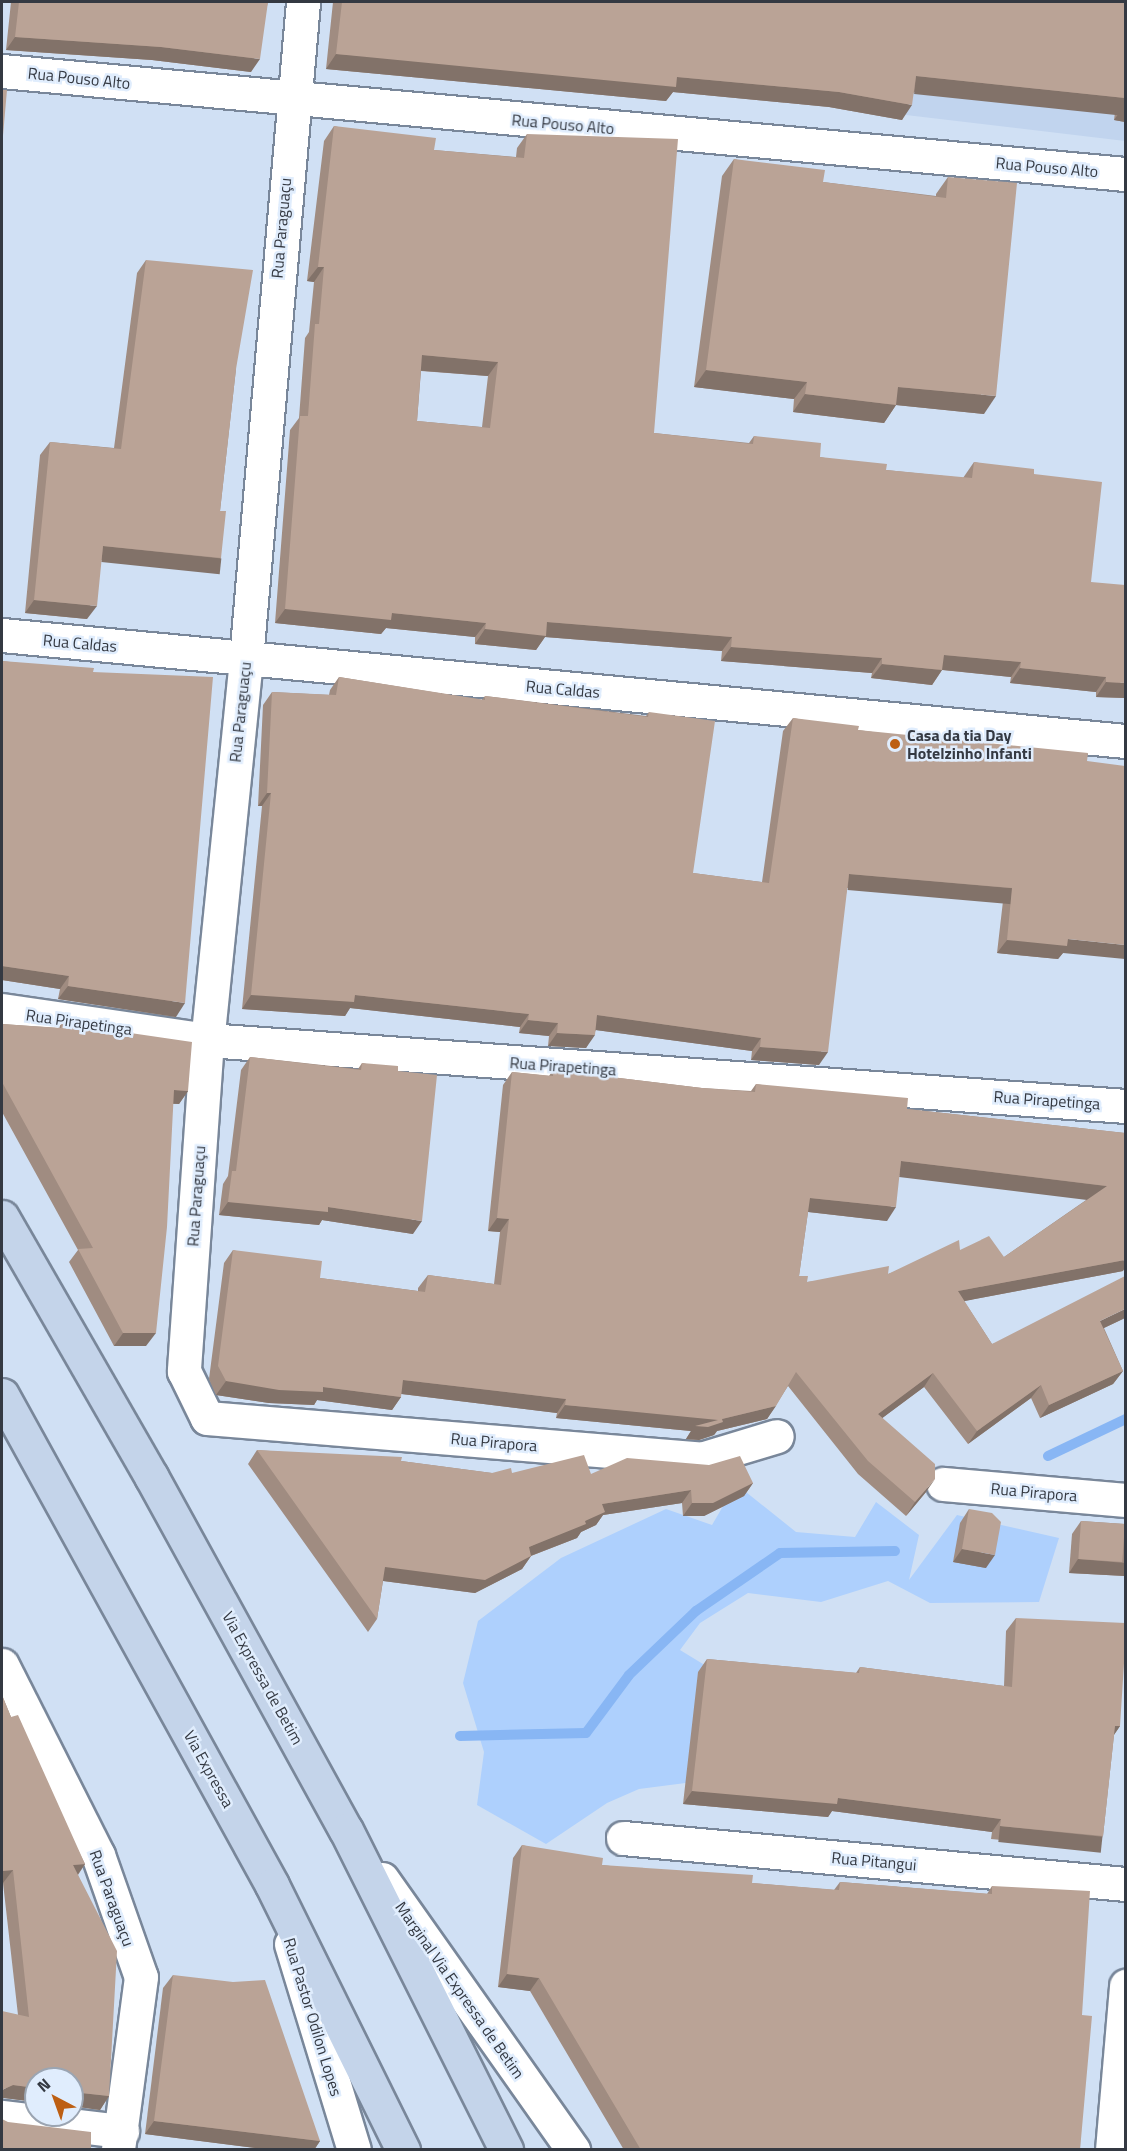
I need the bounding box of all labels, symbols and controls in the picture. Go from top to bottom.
street label: Rua Pouso Alto [27,63,131,93]
street label: Rua Pouso Alto [511,110,615,138]
street label: Rua Pouso Alto [995,153,1099,181]
street label: Rua Paraguaçu [267,177,295,279]
street label: Rua Caldas [42,630,118,656]
street label: Rua Paraguaçu [225,661,255,763]
street label: Rua Caldas [525,676,601,702]
place label: Casa da tia Day Hotelzinho Infanti [907,725,1032,763]
marker: Casa da tia Day Hotelzinho Infanti [888,737,902,751]
street label: Rua Pirapetinga [25,1005,133,1039]
street label: Rua Pirapetinga [509,1053,617,1079]
street label: Rua Pirapetinga [993,1087,1101,1113]
street label: Rua Paraguaçu [183,1145,209,1247]
street label: Rua Pirapora [450,1429,538,1455]
street label: Rua Pirapora [990,1479,1078,1505]
street label: Via Expressa de Betim [218,1608,308,1748]
street label: Via Expressa [180,1727,238,1811]
street label: Rua Paraguaçu [86,1847,138,1949]
street label: Rua Pitangui [831,1848,917,1874]
street label: Marginal Via Expressa de Betim [391,1898,529,2082]
street label: Rua Pastor Odilon Lopes [280,1935,346,2099]
north arrow [24,2067,84,2127]
text: N [31,2072,56,2098]

